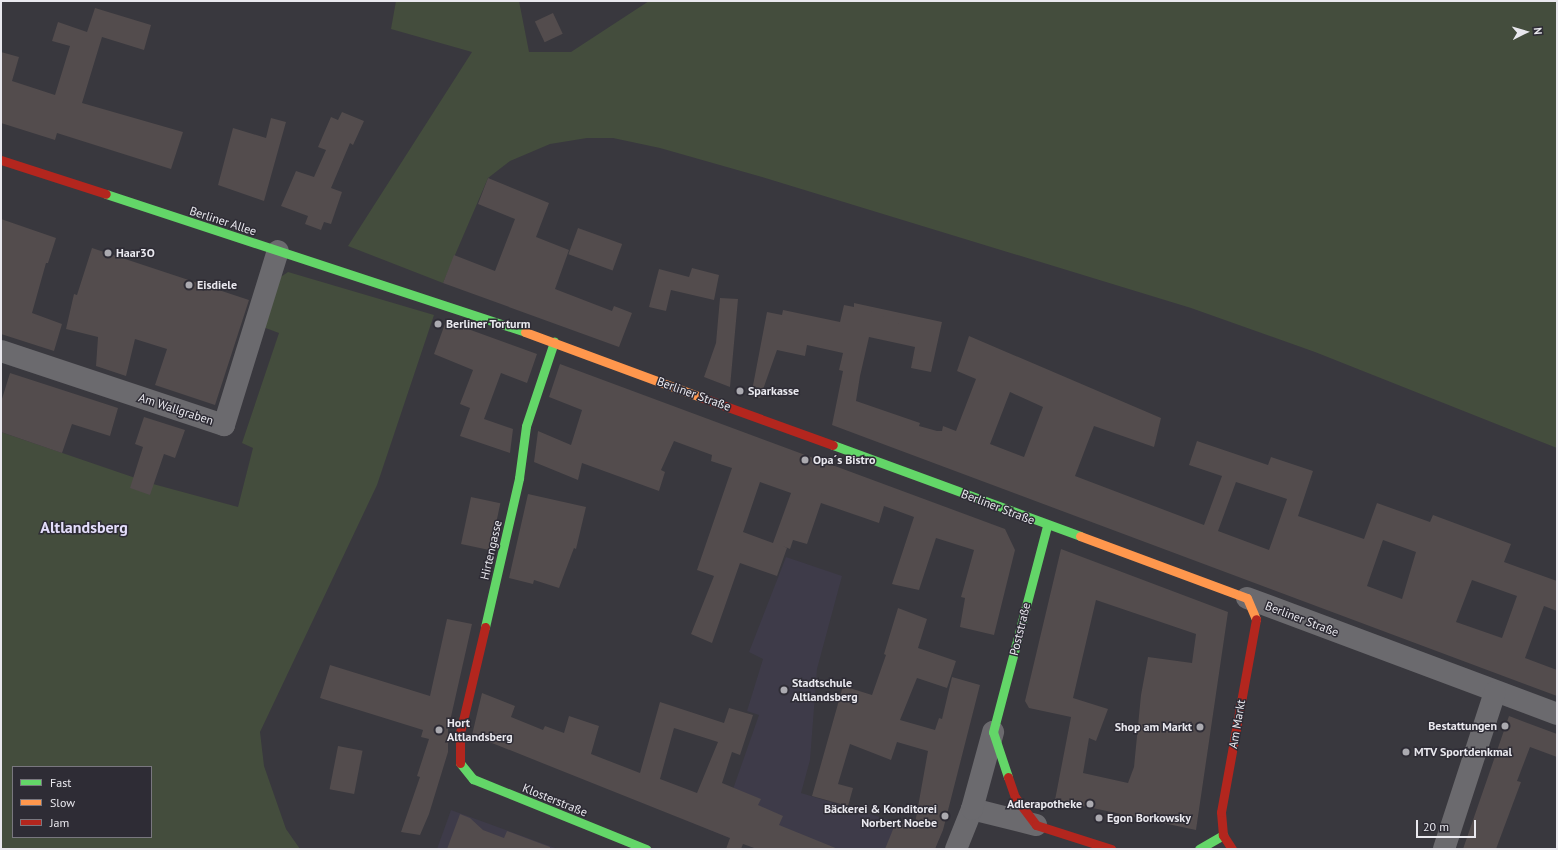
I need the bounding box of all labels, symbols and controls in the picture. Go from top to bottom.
north arrow [1506,12,1546,52]
text: N [1531,27,1545,35]
street label: Berliner Allee [188,203,258,239]
place label: Haar3O [116,246,155,260]
marker: Haar3O [103,248,113,258]
place label: Eisdiele [197,278,237,292]
marker: Eisdiele [184,280,194,290]
place label: Berliner Torturm [446,317,531,331]
marker: Berliner Torturm [433,319,443,329]
street label: Berliner Straße [655,374,733,414]
place label: Sparkasse [748,384,799,398]
marker: Sparkasse [735,386,745,396]
street label: Am Wallgraben [137,390,215,428]
place label: Opa´s Bistro [813,453,875,467]
marker: Opa´s Bistro [800,455,810,465]
street label: Berliner Straße [959,486,1037,528]
district label: Altlandsberg [40,517,128,537]
street label: Hirtengasse [477,519,505,581]
street label: Berliner Straße [1263,598,1341,640]
street label: Poststraße [1006,601,1034,657]
place label: Stadtschule Altlandsberg [792,676,858,704]
marker: Stadtschule Altlandsberg [779,685,789,695]
street label: Am Markt [1226,698,1248,750]
place label: Hort Altlandsberg [447,716,513,744]
place label: Bestattungen [1428,719,1497,733]
place label: Shop am Markt [1115,720,1192,734]
marker: Bestattungen [1500,721,1510,731]
marker: Shop am Markt [1195,722,1205,732]
marker: Hort Altlandsberg [434,725,444,735]
place label: MTV Sportdenkmal [1414,745,1512,759]
marker: MTV Sportdenkmal [1401,747,1411,757]
legend [12,766,152,838]
text: Fast [50,775,71,790]
street label: Klosterstraße [520,780,590,820]
text: Slow [50,795,75,810]
place label: Adlerapotheke [1007,797,1082,811]
marker: Adlerapotheke [1085,799,1095,809]
place label: Bäckerei & Konditorei Norbert Noebe [824,802,937,830]
marker: Bäckerei & Konditorei Norbert Noebe [940,811,950,821]
place label: Egon Borkowsky [1107,811,1191,825]
scale bar [1418,812,1478,838]
marker: Egon Borkowsky [1094,813,1104,823]
text: Jam [50,815,69,830]
text: 20 m [1423,819,1449,834]

